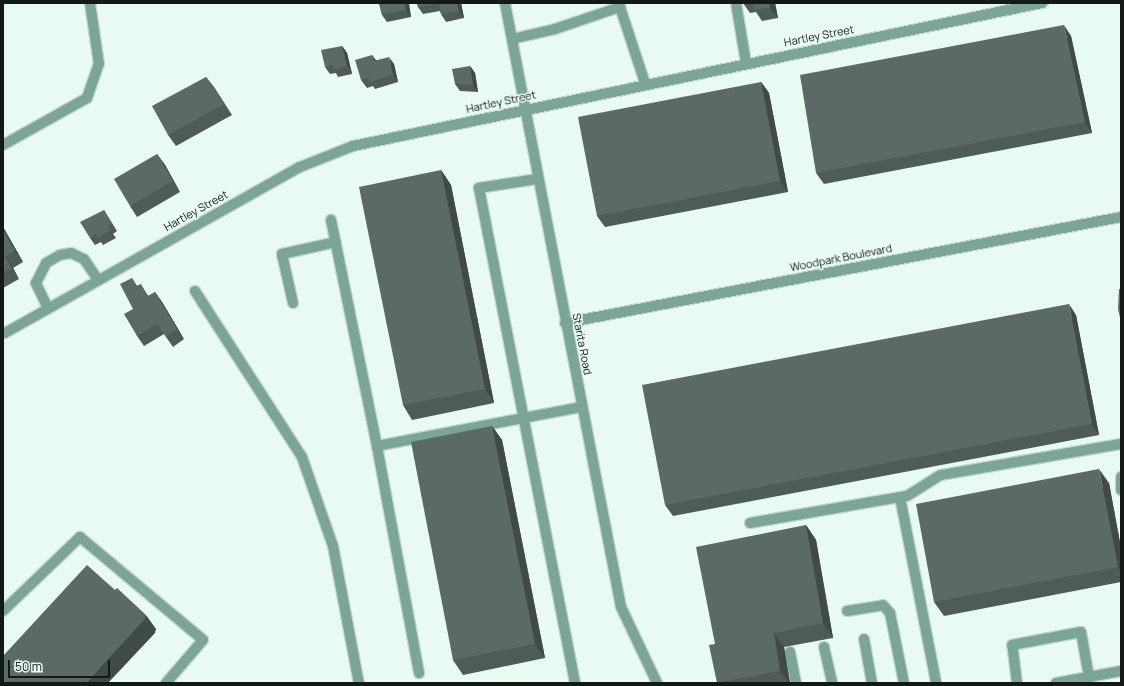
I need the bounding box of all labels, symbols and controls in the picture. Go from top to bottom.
street label: Hartley Street [783,23,855,49]
street label: Hartley Street [465,88,537,116]
street label: Hartley Street [162,188,230,234]
street label: Woodpark Boulevard [789,242,893,274]
street label: Starita Road [570,312,594,376]
scale bar [10,652,112,678]
text: 50 m [15,658,42,675]

